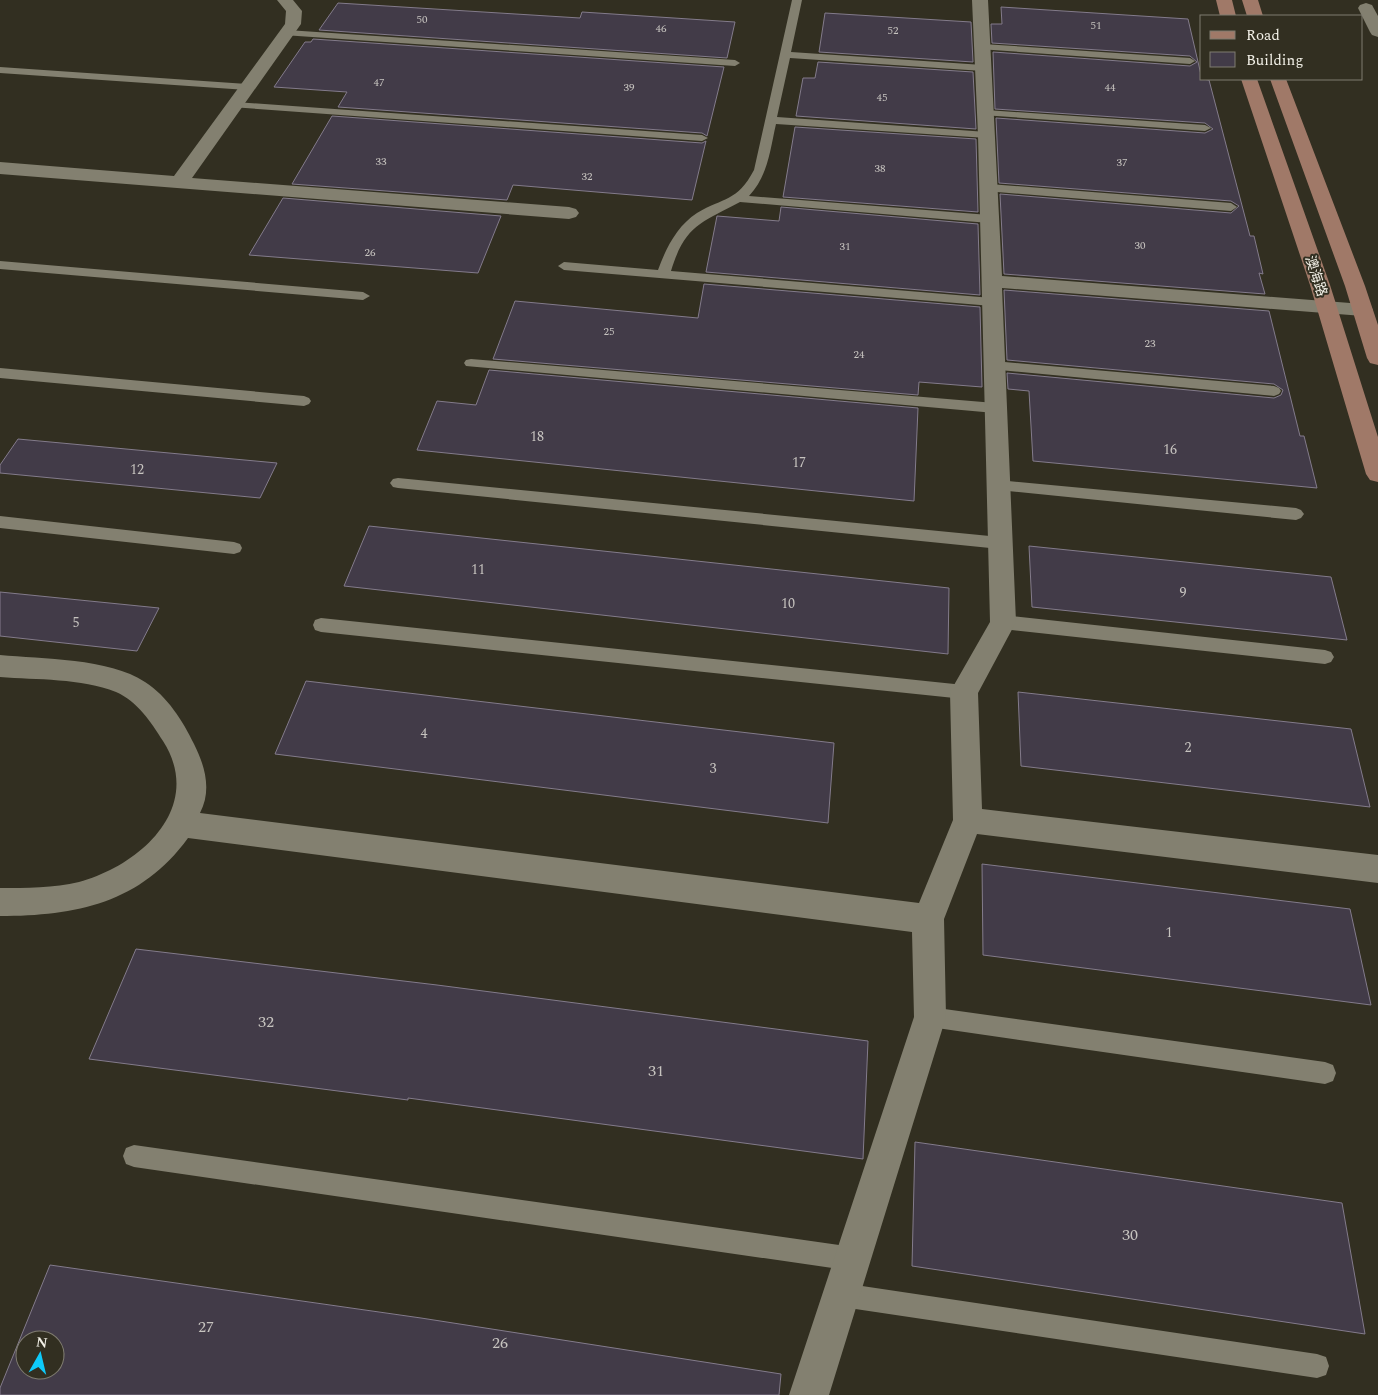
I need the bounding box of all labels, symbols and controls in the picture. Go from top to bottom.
house number: 50 [417,11,428,28]
legend [1200,15,1363,80]
house number: 51 [1091,17,1102,34]
house number: 46 [656,20,667,37]
house number: 52 [888,22,899,39]
text: Road [1246,24,1280,47]
text: Building [1246,49,1303,72]
house number: 47 [374,74,385,91]
house number: 39 [624,79,635,96]
house number: 44 [1105,79,1116,96]
house number: 45 [877,89,888,106]
house number: 33 [376,153,387,170]
house number: 37 [1117,154,1128,171]
house number: 38 [875,160,886,177]
house number: 32 [582,168,593,185]
house number: 30 [1135,237,1146,254]
house number: 31 [840,238,851,255]
house number: 26 [365,244,376,261]
street label: 澳海路 [1300,253,1332,299]
house number: 25 [604,323,615,340]
house number: 23 [1145,335,1156,352]
house number: 24 [854,346,865,363]
house number: 18 [530,426,544,447]
house number: 16 [1163,439,1177,460]
house number: 17 [792,452,806,473]
house number: 12 [130,459,144,480]
house number: 11 [471,559,485,580]
house number: 9 [1180,582,1187,603]
house number: 10 [781,593,795,614]
house number: 5 [73,612,80,633]
house number: 4 [421,723,428,744]
house number: 2 [1185,737,1192,758]
house number: 3 [710,758,717,779]
house number: 1 [1166,922,1173,943]
house number: 32 [258,1010,274,1034]
house number: 31 [648,1059,664,1083]
house number: 30 [1122,1223,1138,1247]
house number: 27 [198,1315,214,1339]
north arrow [15,1330,65,1380]
text: N [35,1331,49,1354]
house number: 26 [492,1331,508,1355]

